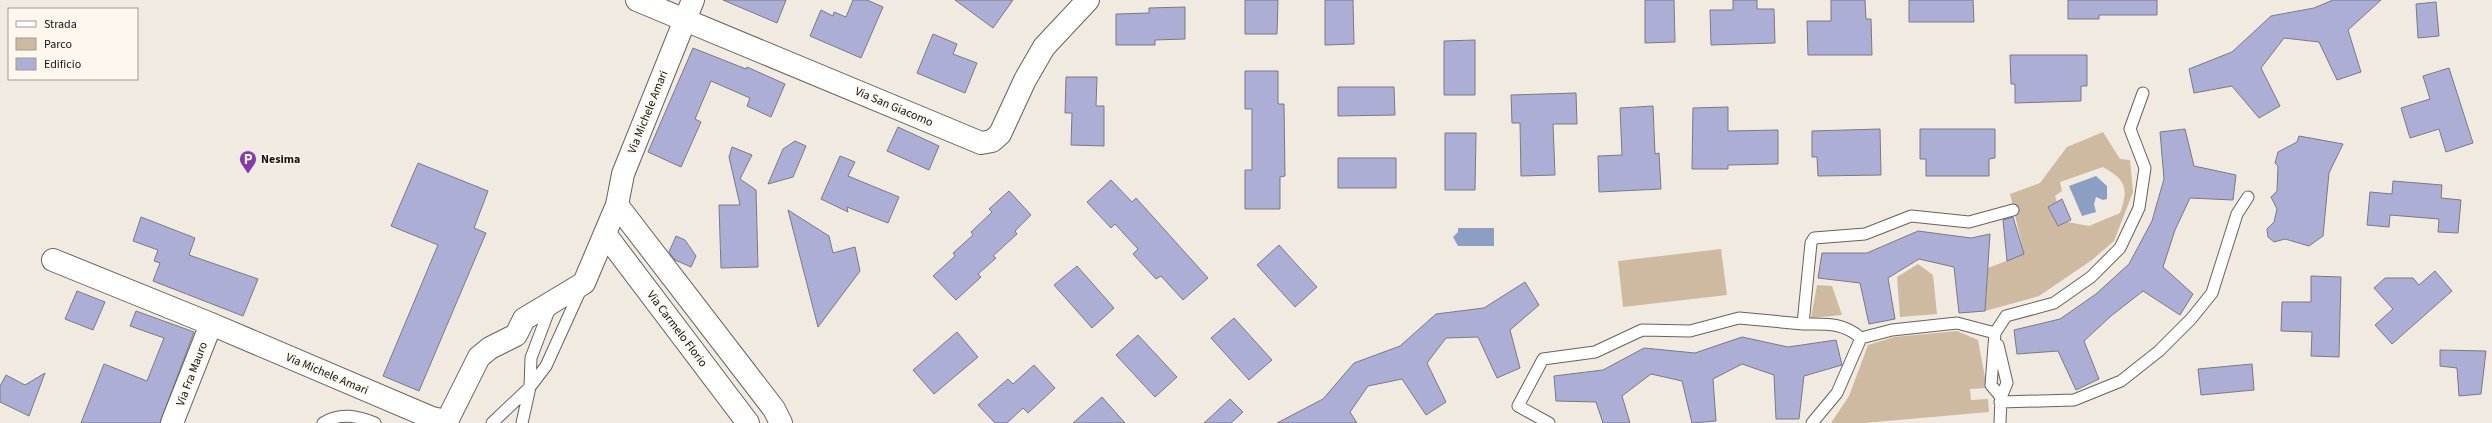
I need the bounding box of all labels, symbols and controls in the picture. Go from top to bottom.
legend [8,8,138,80]
text: Strada [44,16,77,33]
text: Parco [44,36,72,53]
text: Edificio [44,56,81,73]
street label: Via Michele Amari [624,68,672,156]
street label: Via San Giacomo [852,83,936,131]
parking icon: Nesima [238,149,258,174]
place label: Nesima [261,151,300,168]
street label: Via Carmelo Florio [643,287,711,371]
street label: Via Fra Mauro [172,339,212,409]
street label: Via Michele Amari [283,349,371,399]

